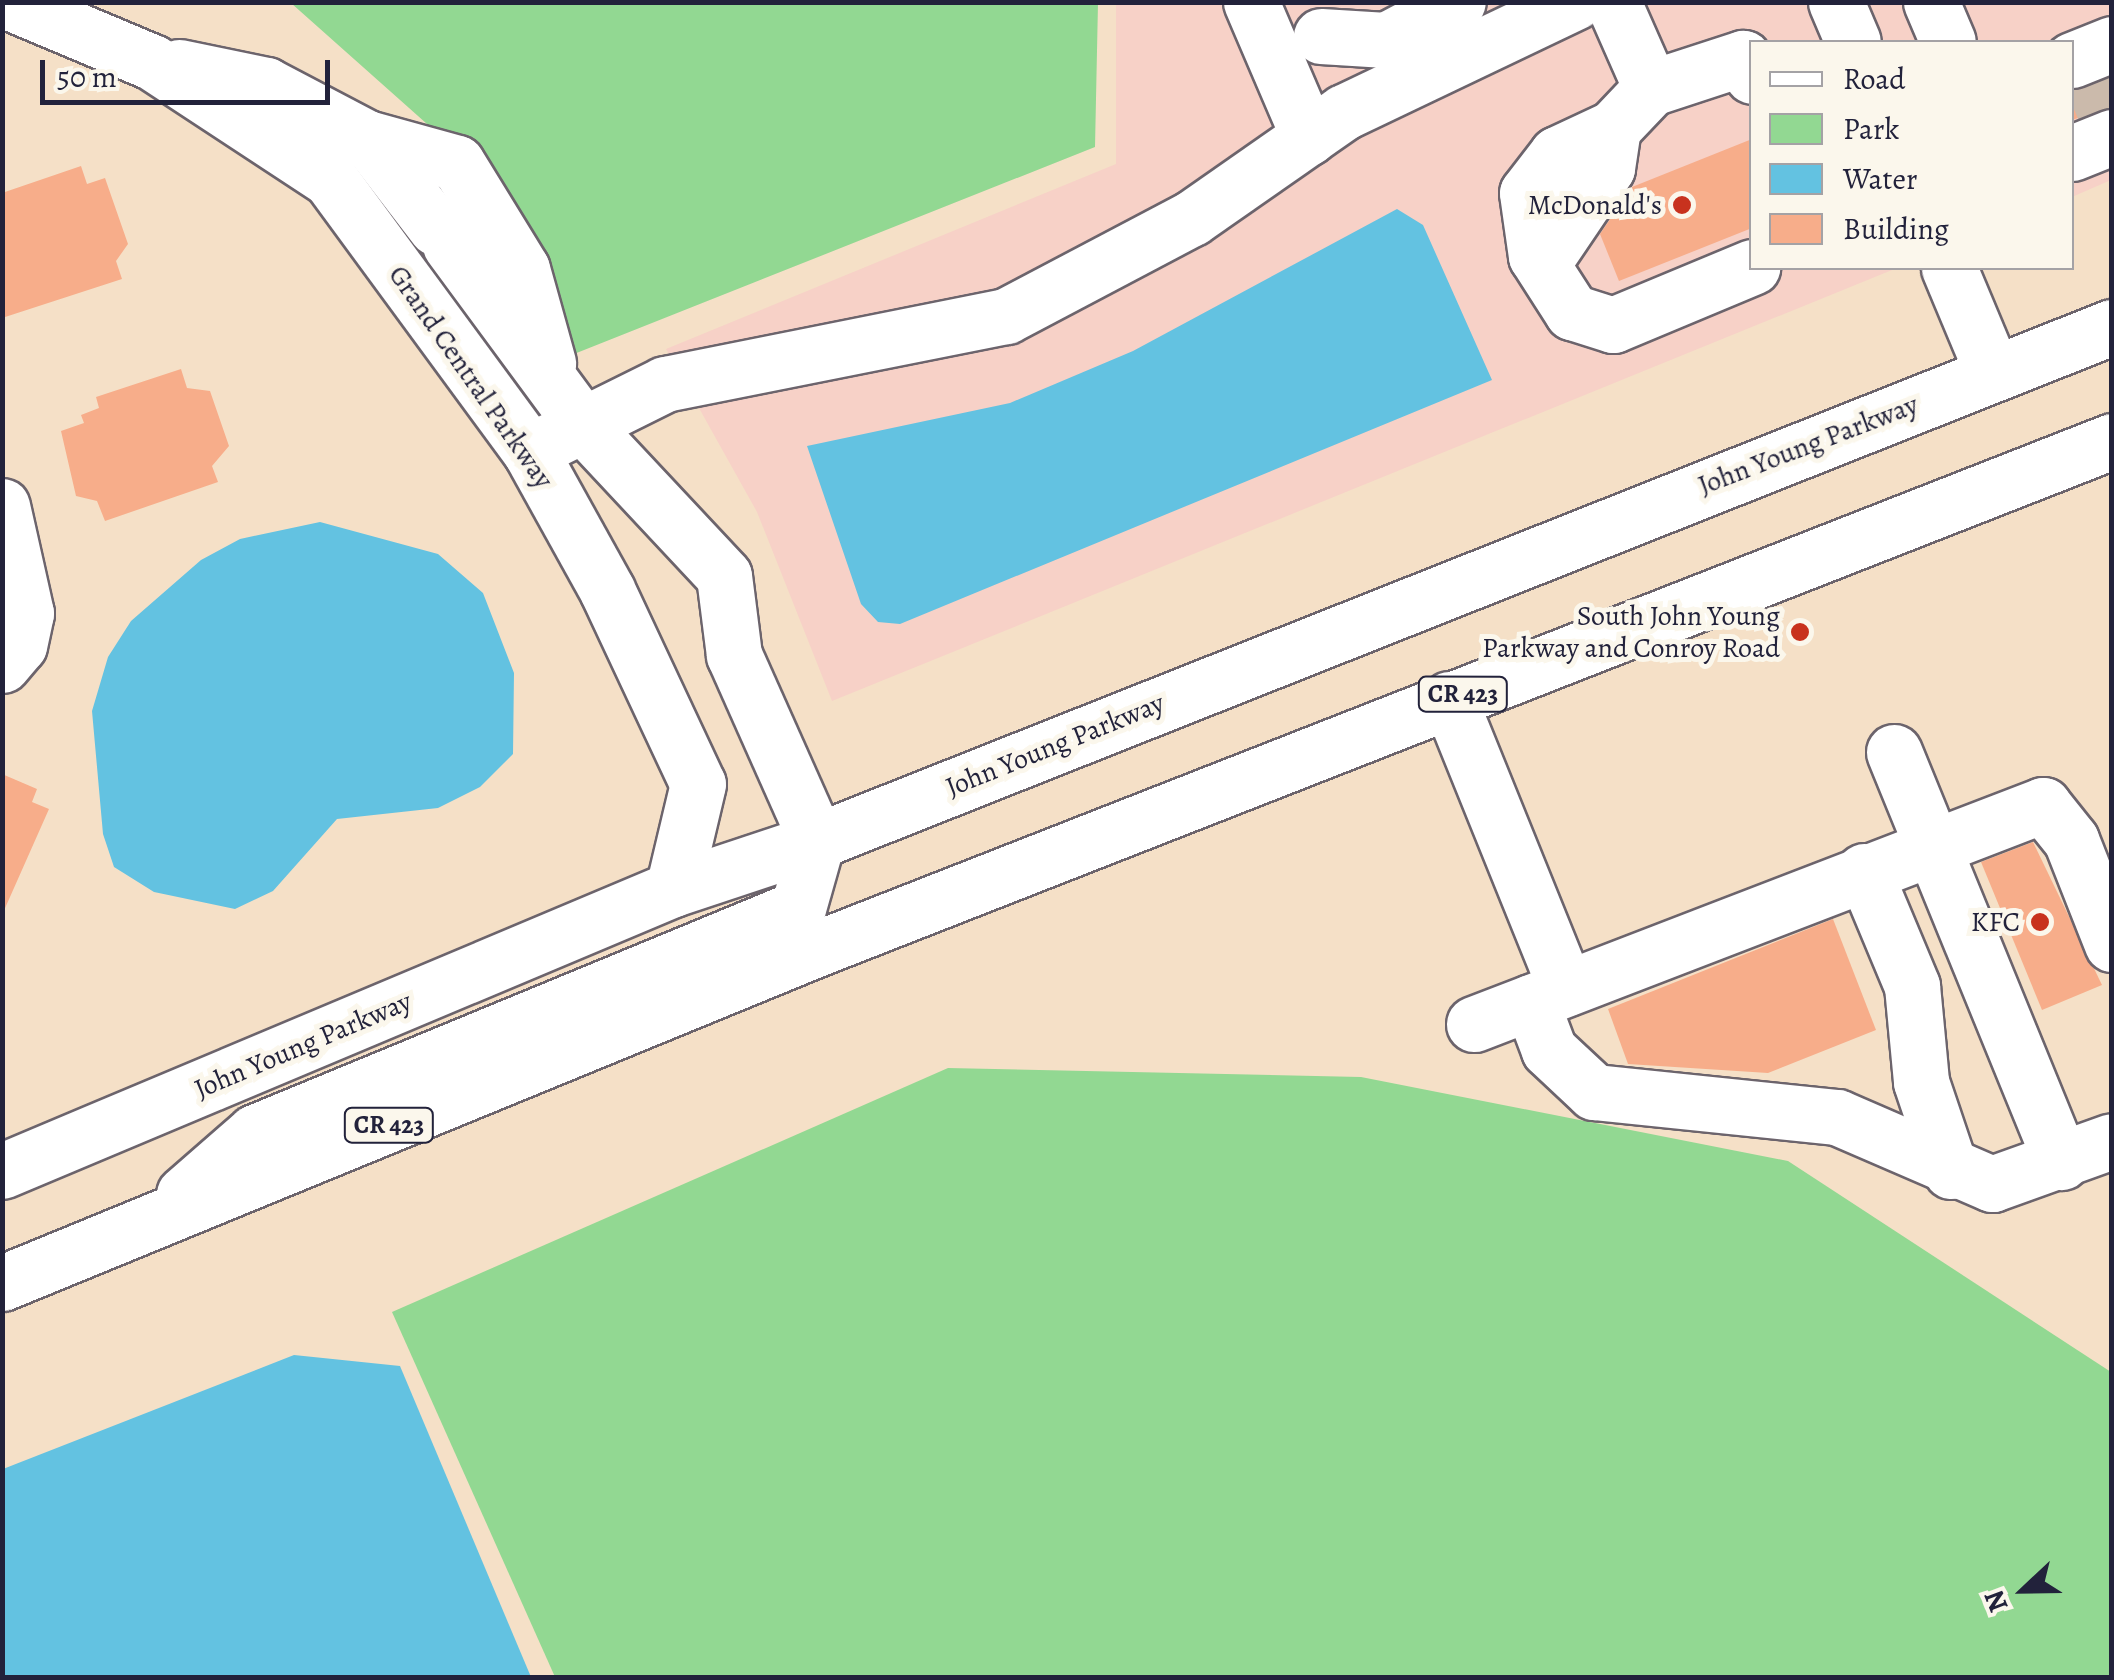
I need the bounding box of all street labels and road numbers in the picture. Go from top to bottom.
street label: Grand Central Parkway [381,259,561,495]
street label: John Young Parkway [1693,388,1923,502]
road number: CR 423 [1416,674,1510,714]
street label: John Young Parkway [941,686,1169,804]
street label: John Young Parkway [189,984,417,1106]
road number: CR 423 [342,1105,436,1145]

